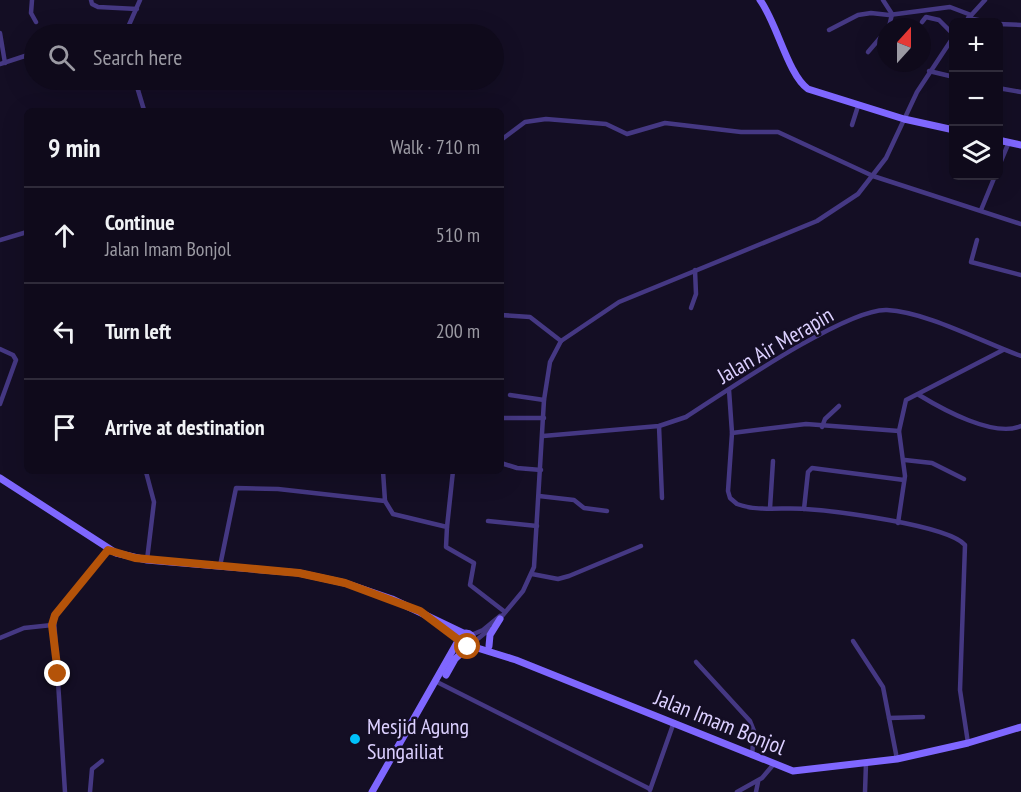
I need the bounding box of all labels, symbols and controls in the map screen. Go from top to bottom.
north arrow [877,18,931,72]
map controls [949,18,1003,180]
button: + [949,18,1003,72]
search box [24,24,504,90]
icon: search [45,41,78,74]
text: Search here [93,43,182,71]
button: − [949,72,1003,126]
button: layers [949,126,1003,180]
text: 9 min [48,131,101,164]
text: Walk · 710 m [390,134,480,160]
text: Continue [105,208,175,236]
icon: ahead [48,219,81,252]
text: 510 m [436,222,480,248]
text: Jalan Imam Bonjol [105,236,231,262]
street label: Jalan Air Merapin [711,300,838,390]
icon: left [48,315,81,348]
text: Turn left [105,317,171,345]
text: 200 m [436,318,480,344]
icon: arrive [48,411,81,444]
text: Arrive at destination [105,413,265,441]
route start [454,633,480,659]
route end [44,660,70,686]
street label: Jalan Imam Bonjol [650,683,790,761]
place label: Mesjid Agung Sungailiat [367,712,469,765]
marker: Mesjid Agung Sungailiat [348,732,362,746]

